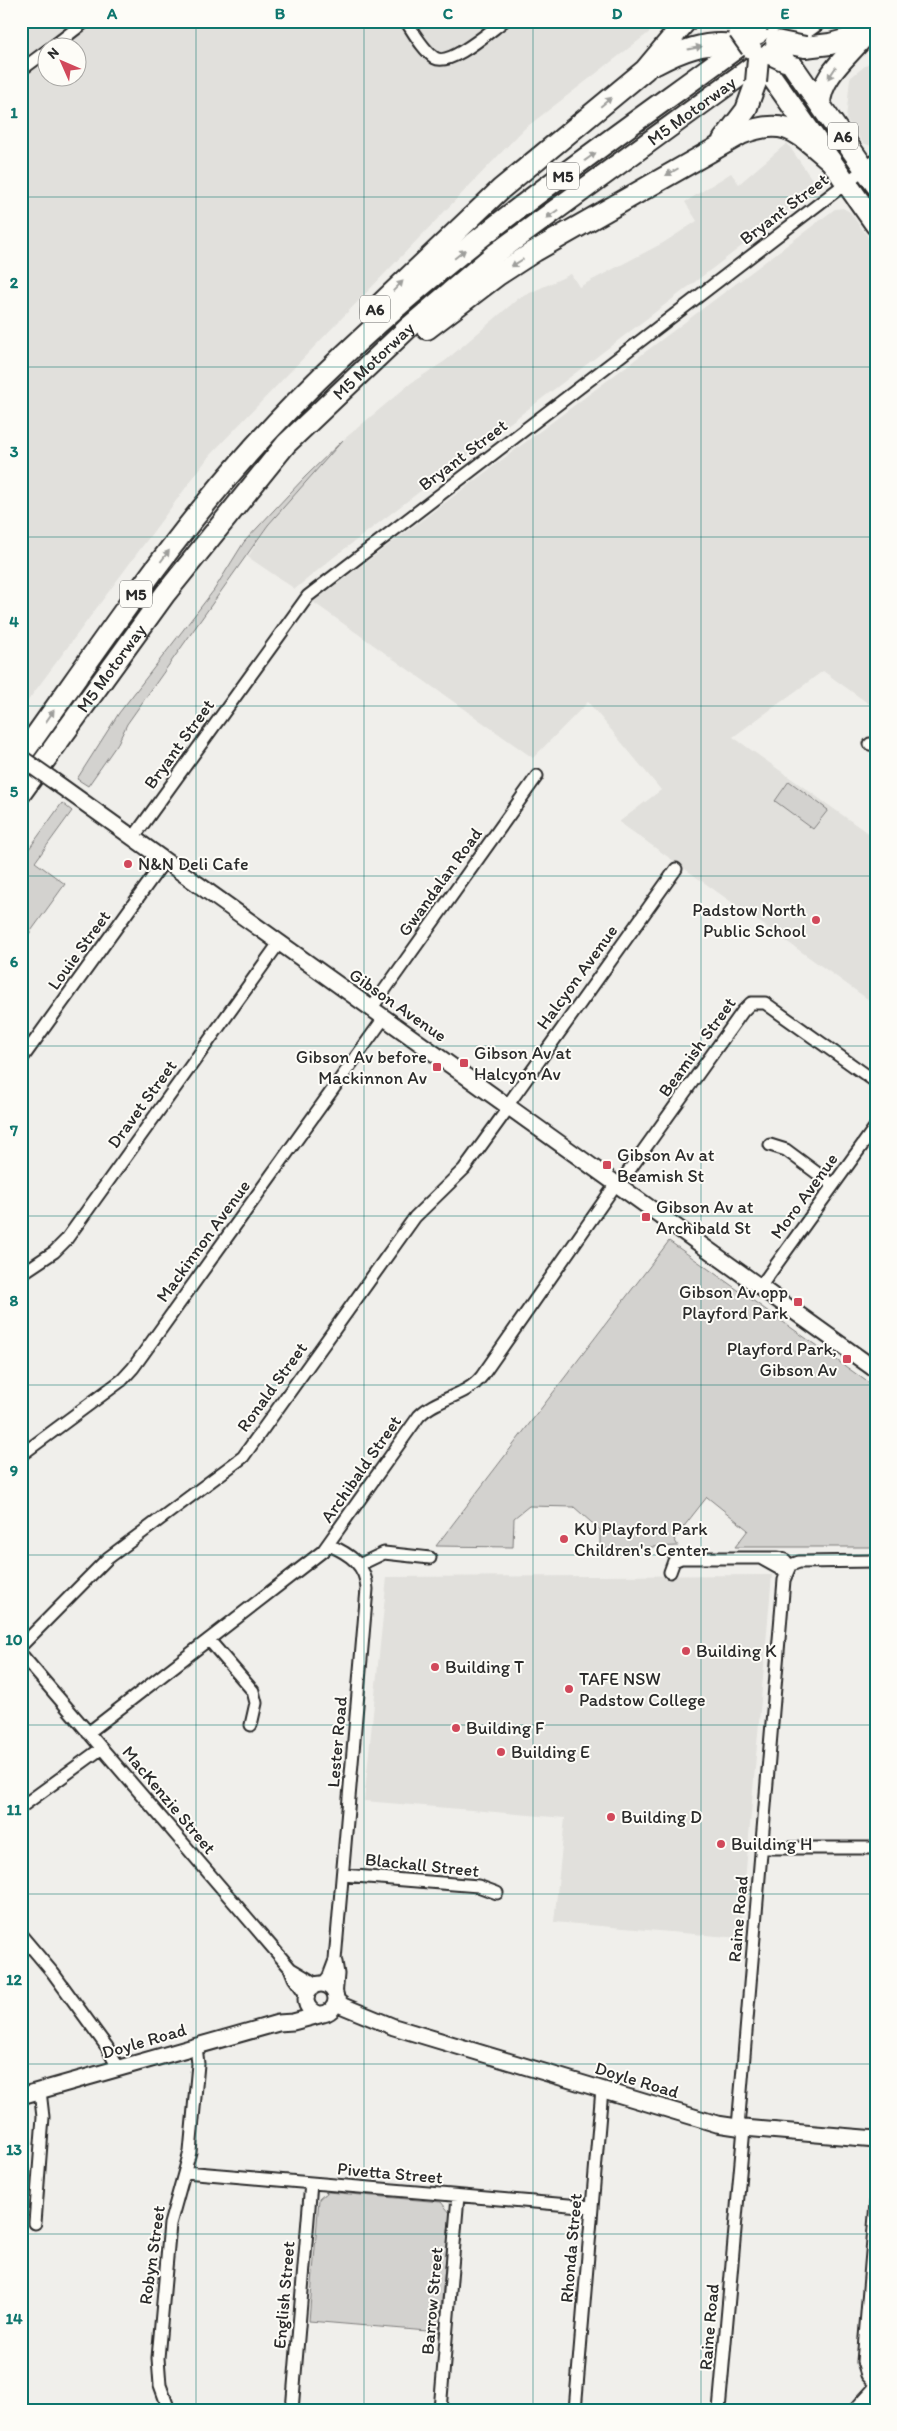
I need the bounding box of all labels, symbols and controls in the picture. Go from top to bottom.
text: A [106,4,118,23]
text: B [275,4,286,23]
text: C [443,4,454,23]
text: D [612,4,623,23]
text: E [781,4,790,23]
north arrow [38,38,88,88]
one-way arrow [687,43,703,51]
text: N [44,44,63,63]
one-way arrow [828,67,837,80]
street label: M5 Motorway [643,71,741,150]
one-way arrow [599,97,612,108]
text: 1 [10,103,18,122]
road number: A6 [828,122,858,150]
one-way arrow [583,152,596,162]
road number: M5 [547,162,579,190]
one-way arrow [666,168,679,177]
street label: Bryant Street [735,168,833,250]
one-way arrow [545,209,559,219]
one-way arrow [453,249,466,260]
one-way arrow [510,258,523,267]
text: 2 [10,273,19,292]
one-way arrow [392,280,404,292]
road number: A6 [360,296,390,322]
street label: M5 Motorway [328,317,419,405]
street label: Bryant Street [414,414,512,496]
text: 3 [10,442,19,461]
one-way arrow [160,549,170,563]
road number: M5 [120,580,152,608]
text: 4 [9,612,19,631]
street label: M5 Motorway [72,619,151,717]
street label: Bryant Street [139,695,219,793]
one-way arrow [44,710,55,723]
text: 5 [10,782,19,801]
street label: Gwandalan Road [393,823,487,941]
place label: N&N Deli Cafe [138,853,249,875]
marker: N&N Deli Cafe [122,858,134,870]
place label: Padstow North Public School [692,899,806,942]
street label: Louie Street [43,906,115,994]
marker: Padstow North Public School [810,914,822,926]
street label: Halcyon Avenue [532,920,622,1034]
text: 6 [10,952,19,971]
street label: Gibson Avenue [345,963,451,1047]
street label: Beamish Street [653,993,741,1101]
place label: Gibson Av at Halcyon Av [474,1042,572,1085]
place label: Gibson Av before Mackinnon Av [296,1046,428,1089]
street label: Dravet Street [103,1055,182,1152]
marker: Gibson Av at Halcyon Av [458,1057,470,1069]
marker: Gibson Av before Mackinnon Av [431,1061,443,1073]
text: 7 [9,1121,18,1140]
place label: Gibson Av at Beamish St [617,1144,715,1187]
street label: Moro Avenue [765,1149,843,1243]
marker: Gibson Av at Beamish St [601,1159,613,1171]
street label: Mackinnon Avenue [151,1175,255,1307]
place label: Gibson Av at Archibald St [656,1196,754,1239]
marker: Gibson Av at Archibald St [640,1211,652,1223]
place label: Gibson Av opp Playford Park [679,1281,789,1324]
text: 8 [10,1291,19,1310]
marker: Gibson Av opp Playford Park [792,1296,804,1308]
street label: Ronald Street [232,1338,312,1436]
place label: Playford Park, Gibson Av [727,1338,838,1381]
marker: Playford Park, Gibson Av [841,1353,853,1365]
street label: Archibald Street [316,1411,406,1527]
text: 9 [10,1461,18,1480]
place label: KU Playford Park Children's Center [574,1518,709,1561]
marker: KU Playford Park Children's Center [558,1533,570,1545]
text: 10 [5,1630,23,1649]
place label: Building K [696,1640,777,1662]
marker: Building K [680,1645,692,1657]
place label: Building T [445,1656,524,1678]
marker: Building T [429,1661,441,1673]
place label: TAFE NSW Padstow College [579,1668,706,1711]
marker: TAFE NSW Padstow College [563,1683,575,1695]
street label: Lester Road [322,1695,352,1789]
place label: Building F [466,1717,545,1739]
marker: Building F [450,1722,462,1734]
street label: MacKenzie Street [117,1741,221,1859]
place label: Building E [511,1741,590,1763]
marker: Building E [495,1746,507,1758]
text: 11 [7,1800,22,1819]
place label: Building D [621,1806,702,1828]
marker: Building D [605,1811,617,1823]
place label: Building H [731,1833,812,1855]
marker: Building H [715,1838,727,1850]
street label: Blackall Street [364,1848,480,1882]
street label: Raine Road [723,1875,753,1963]
text: 12 [6,1970,23,1989]
street label: Doyle Road [99,2018,189,2064]
street label: Doyle Road [592,2057,682,2103]
text: 13 [6,2140,22,2159]
street label: Pivetta Street [336,2157,444,2189]
street label: Rhonda Street [555,2192,587,2304]
street label: Robyn Street [134,2204,170,2306]
street label: English Street [268,2240,300,2350]
street label: Barrow Street [416,2246,448,2356]
street label: Raine Road [694,2283,724,2371]
text: 14 [5,2309,23,2328]

